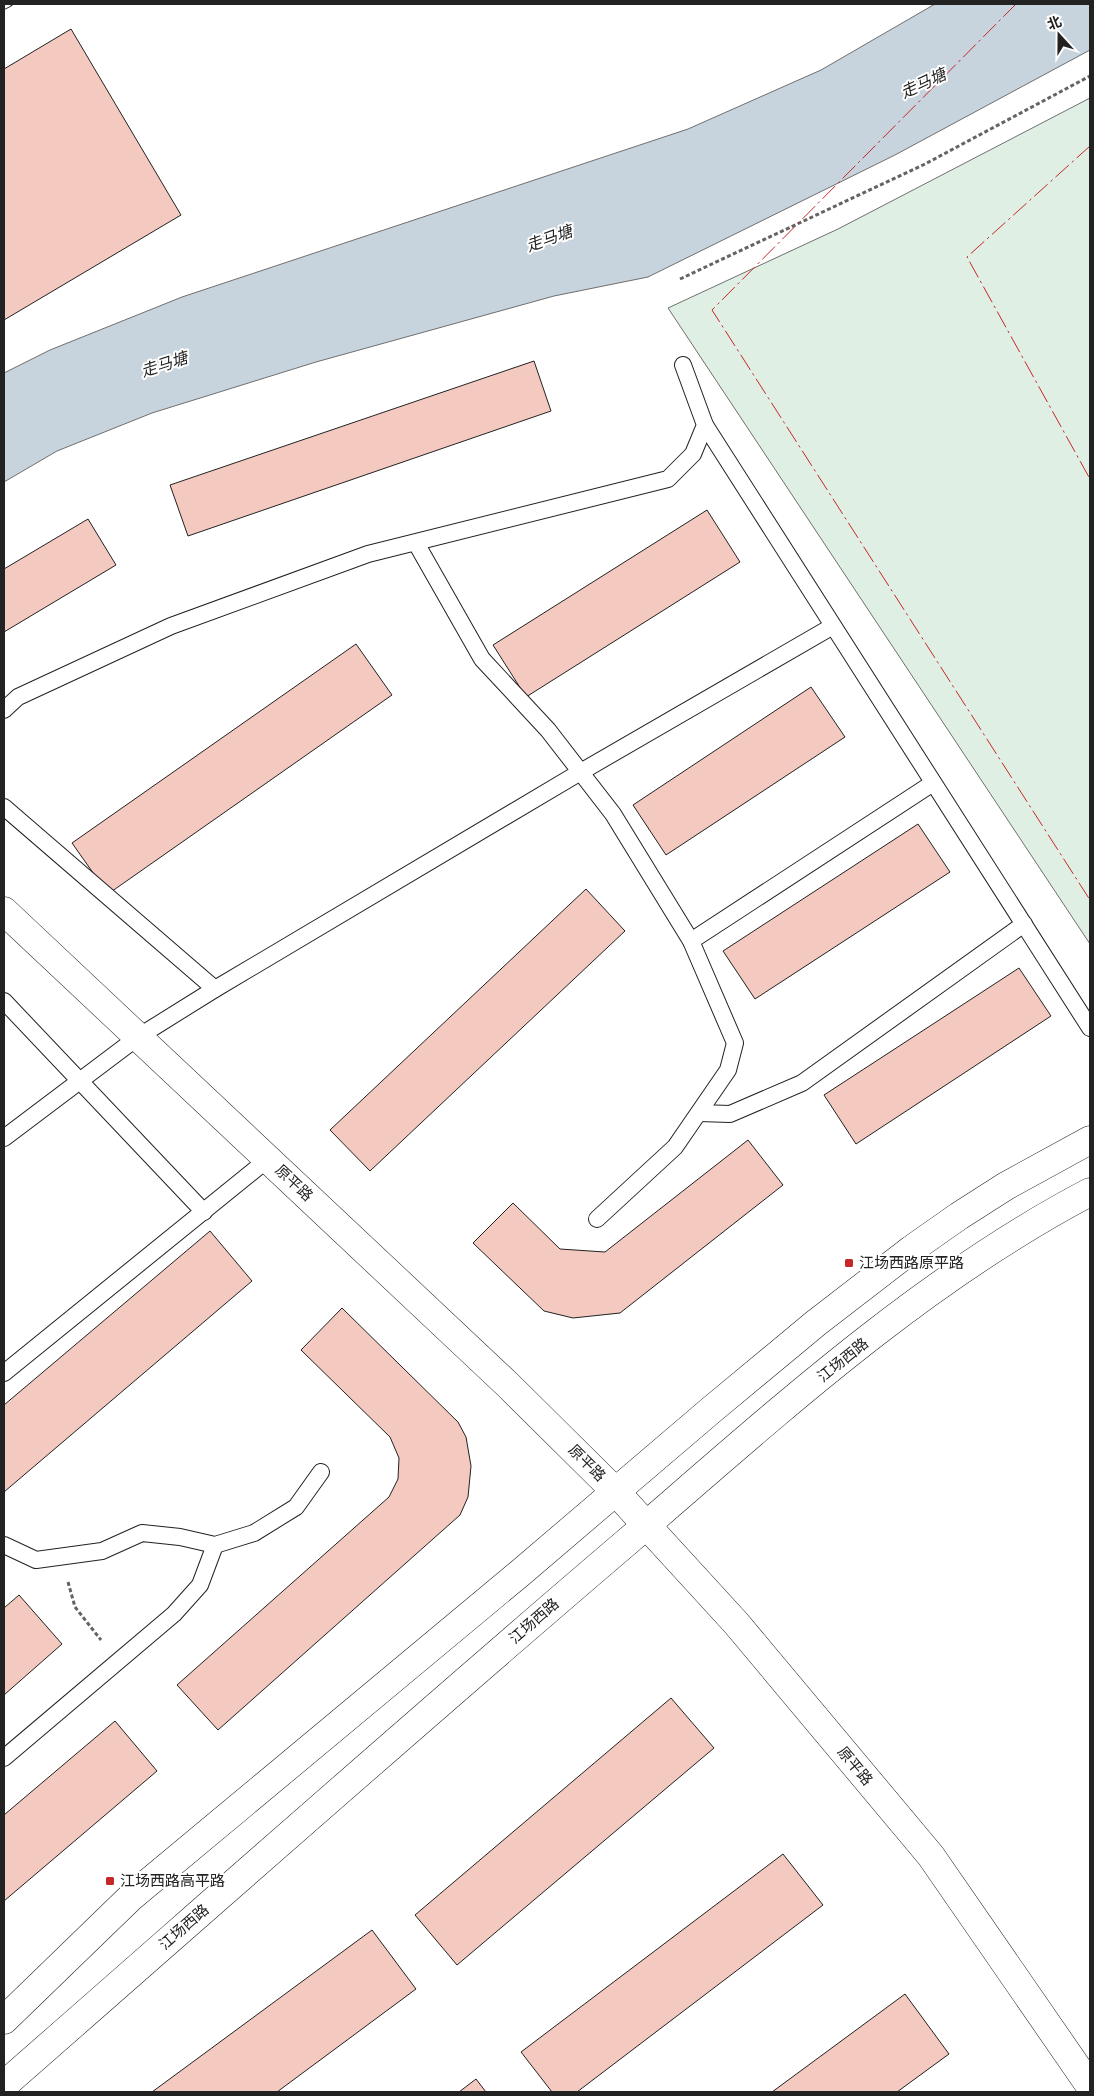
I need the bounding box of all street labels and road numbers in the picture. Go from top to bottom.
street label: 原平路 [272,1161,317,1204]
street label: 江场西路 [814,1334,871,1385]
street label: 原平路 [565,1441,609,1485]
street label: 江场西路 [505,1595,562,1647]
street label: 原平路 [834,1743,876,1788]
street label: 江场西路 [155,1901,212,1953]

